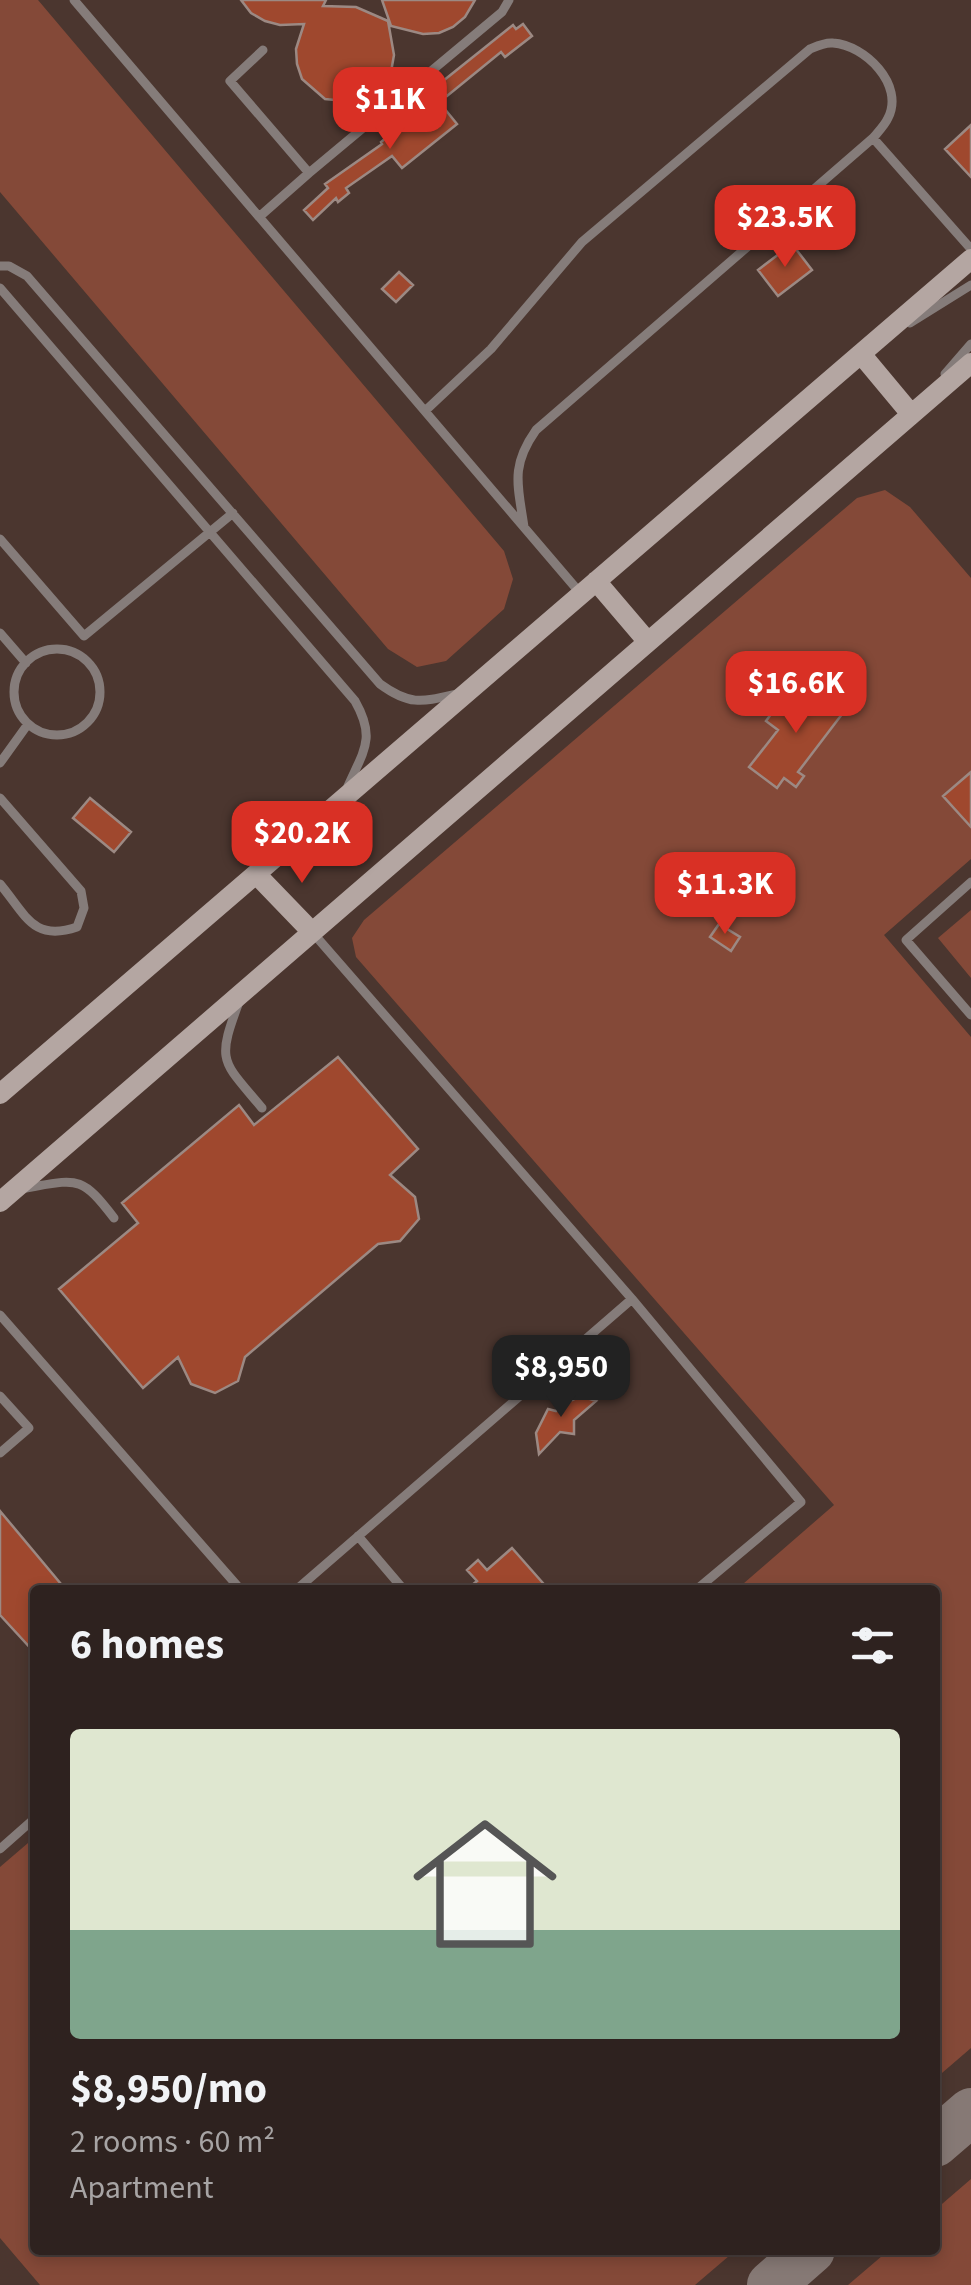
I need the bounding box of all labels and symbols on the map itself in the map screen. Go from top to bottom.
pin: $11K [331,67,449,152]
pin: $23.5K [704,185,866,270]
pin: $16.6K [715,651,877,736]
pin: $20.2K [221,801,383,886]
pin: $11.3K [644,852,806,937]
pin: $8,950 [480,1335,642,1420]

